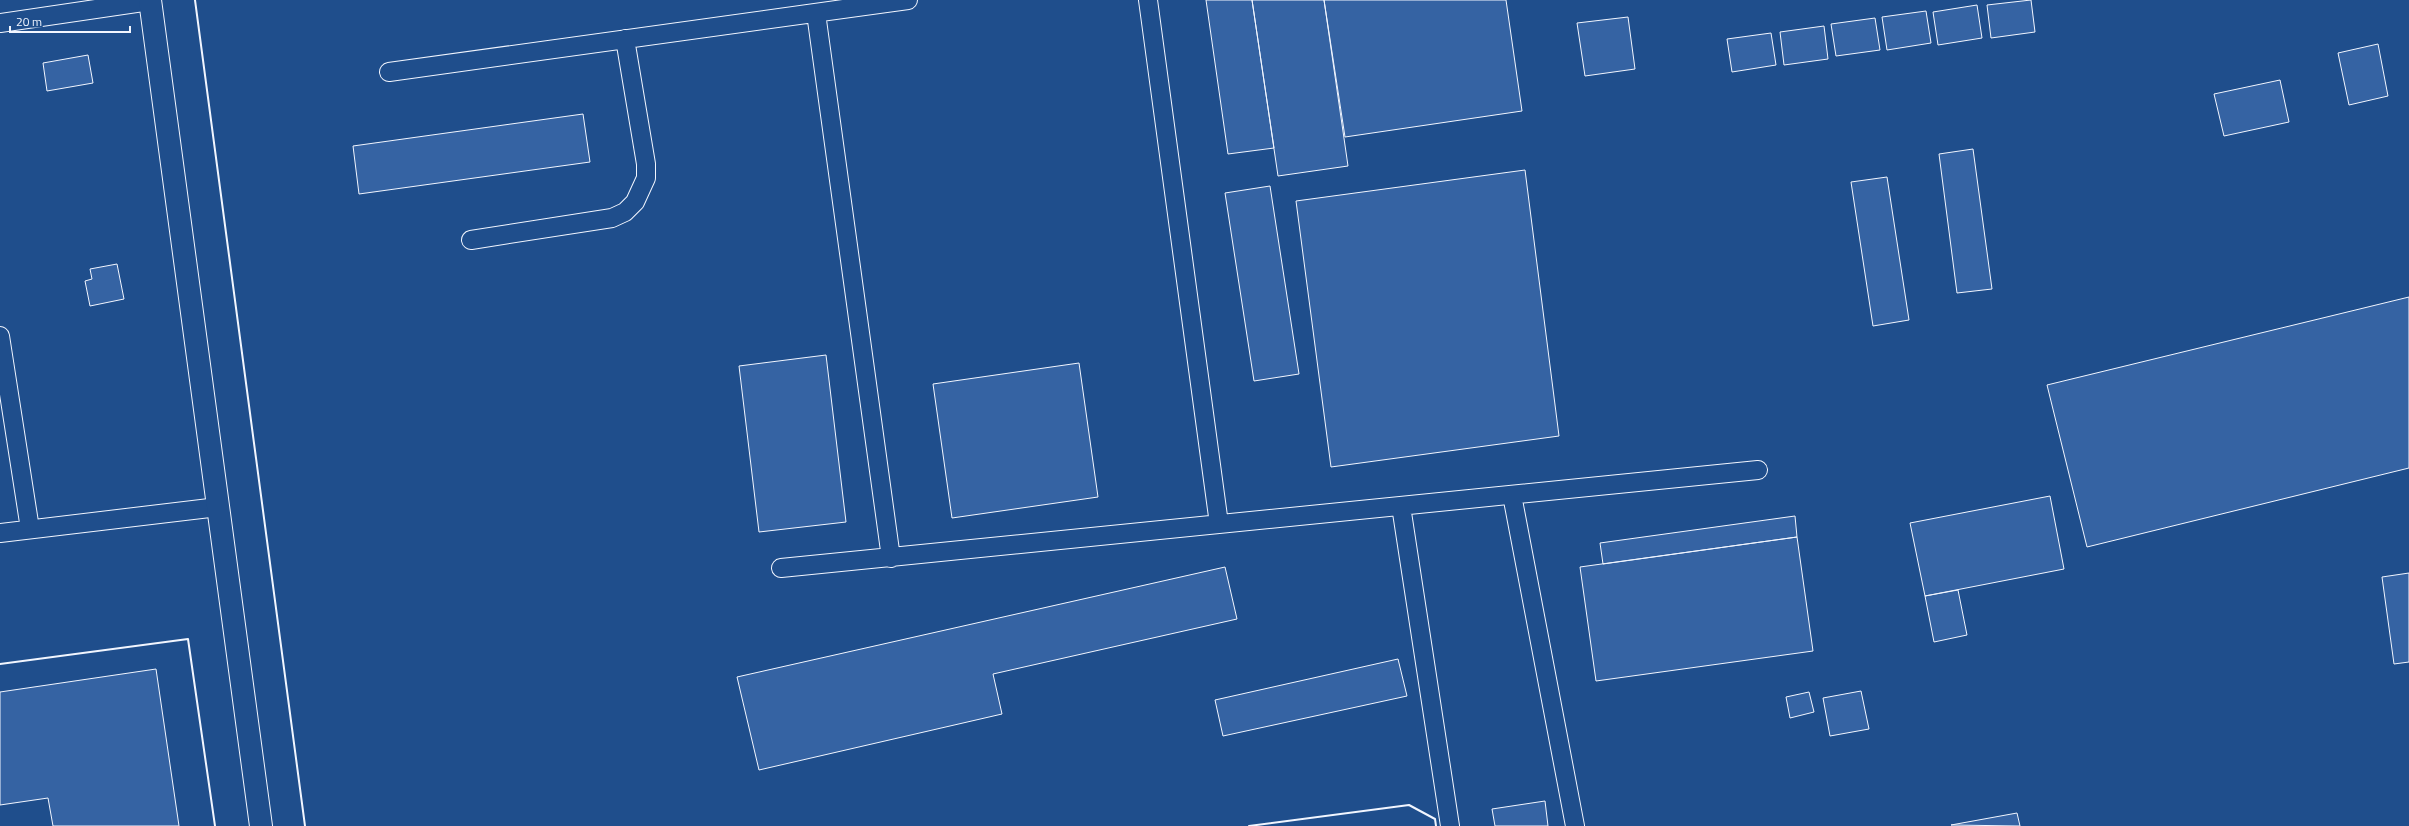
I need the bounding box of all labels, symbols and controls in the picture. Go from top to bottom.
scale bar [10,8,130,34]
text: 20 m [16,12,42,31]

